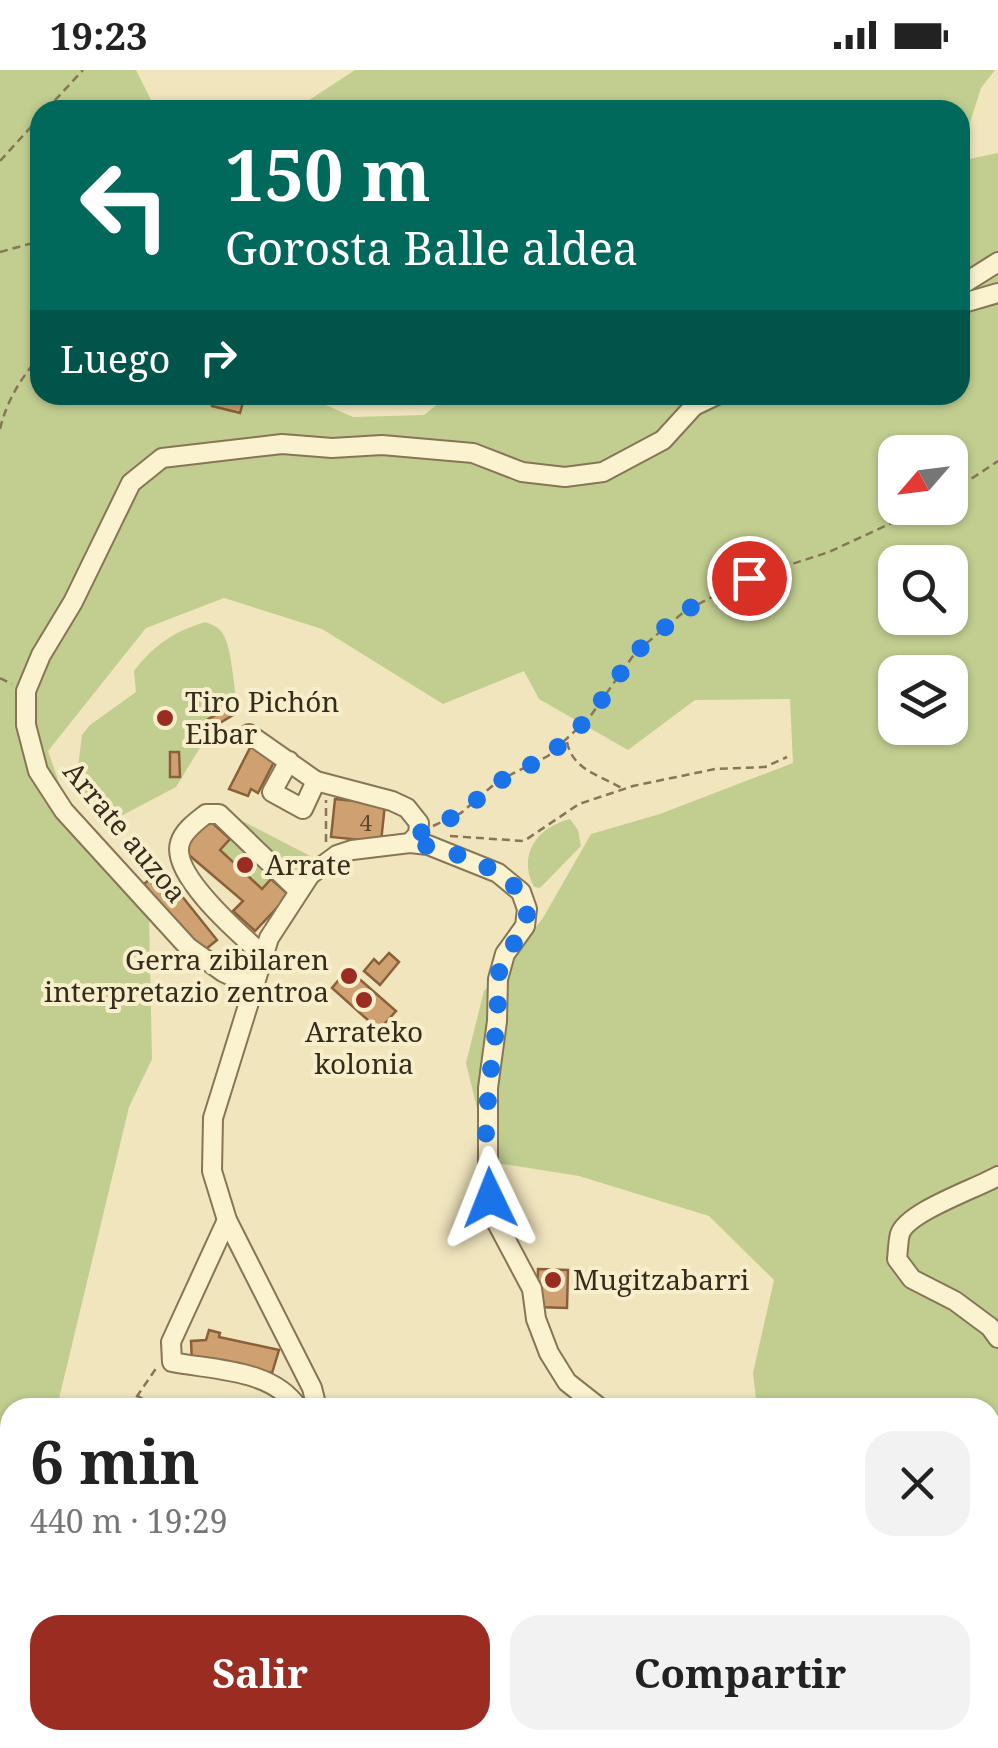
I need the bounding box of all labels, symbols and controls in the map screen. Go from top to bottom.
text: 19:23 [50,9,147,61]
text: 150 m [225,126,431,222]
icon: left [60,140,190,270]
text: Gorosta Balle aldea [225,217,638,278]
icon: right [191,330,246,385]
text: Luego [60,332,171,384]
north arrow [878,435,968,525]
map controls [878,435,968,745]
pin [707,536,792,621]
button: search [878,545,968,635]
icon: arrive [722,551,777,606]
button: layers [878,655,968,745]
place label: Tiro Pichón Eibar [185,682,339,752]
marker: Tiro Pichón Eibar [154,707,176,729]
street label: Arrate auzoa [56,753,196,910]
house number: 4 [360,807,372,837]
place label: Arrate [265,845,351,883]
marker: Arrate [234,854,256,876]
place label: Gerra zibilaren interpretazio zentroa [44,940,329,1010]
marker: Gerra zibilaren interpretazio zentroa [338,965,360,987]
marker: Arrateko kolonia [353,989,375,1011]
place label: Arrateko kolonia [305,1012,423,1082]
position arrow [438,1146,542,1250]
place label: Mugitzabarri [573,1260,749,1298]
marker: Mugitzabarri [542,1269,564,1291]
text: 6 min [30,1420,200,1502]
button: close [865,1431,970,1536]
text: 440 m · 19:29 [30,1499,228,1542]
button: Salir [30,1615,490,1730]
button: Compartir [510,1615,970,1730]

